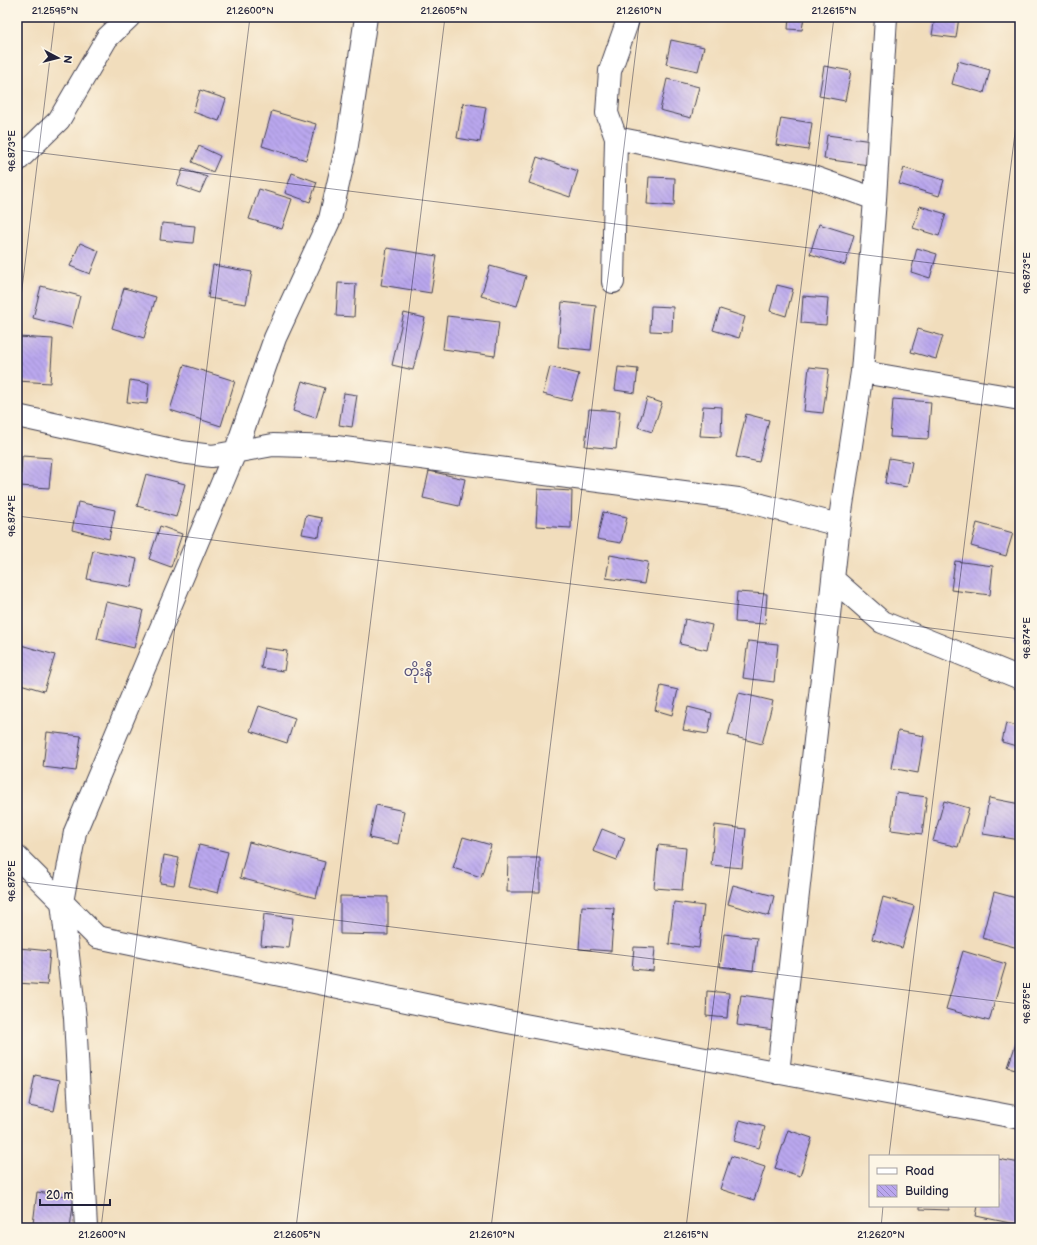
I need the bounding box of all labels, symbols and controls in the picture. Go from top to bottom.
text: 21.2595°N [32,5,78,17]
text: 21.2600°N [226,5,274,17]
text: 21.2605°N [420,5,468,17]
text: 21.2610°N [616,5,662,17]
text: 21.2615°N [811,5,857,17]
north arrow [38,38,78,78]
text: N [60,54,74,64]
text: 96.873°E [6,130,18,172]
text: 96.873°E [1021,252,1033,294]
text: 96.874°E [6,495,18,537]
text: 96.874°E [1021,617,1033,659]
district label: တိုးနီ [404,661,432,683]
text: 96.875°E [6,860,18,902]
text: 96.875°E [1021,982,1033,1024]
legend [869,1155,999,1207]
text: Road [905,1164,934,1179]
scale bar [40,1181,110,1207]
text: Building [905,1184,949,1199]
text: 20 m [46,1188,73,1203]
text: 21.2600°N [78,1229,126,1241]
text: 21.2605°N [273,1229,321,1241]
text: 21.2610°N [469,1229,515,1241]
text: 21.2615°N [663,1229,709,1241]
text: 21.2620°N [857,1229,905,1241]

